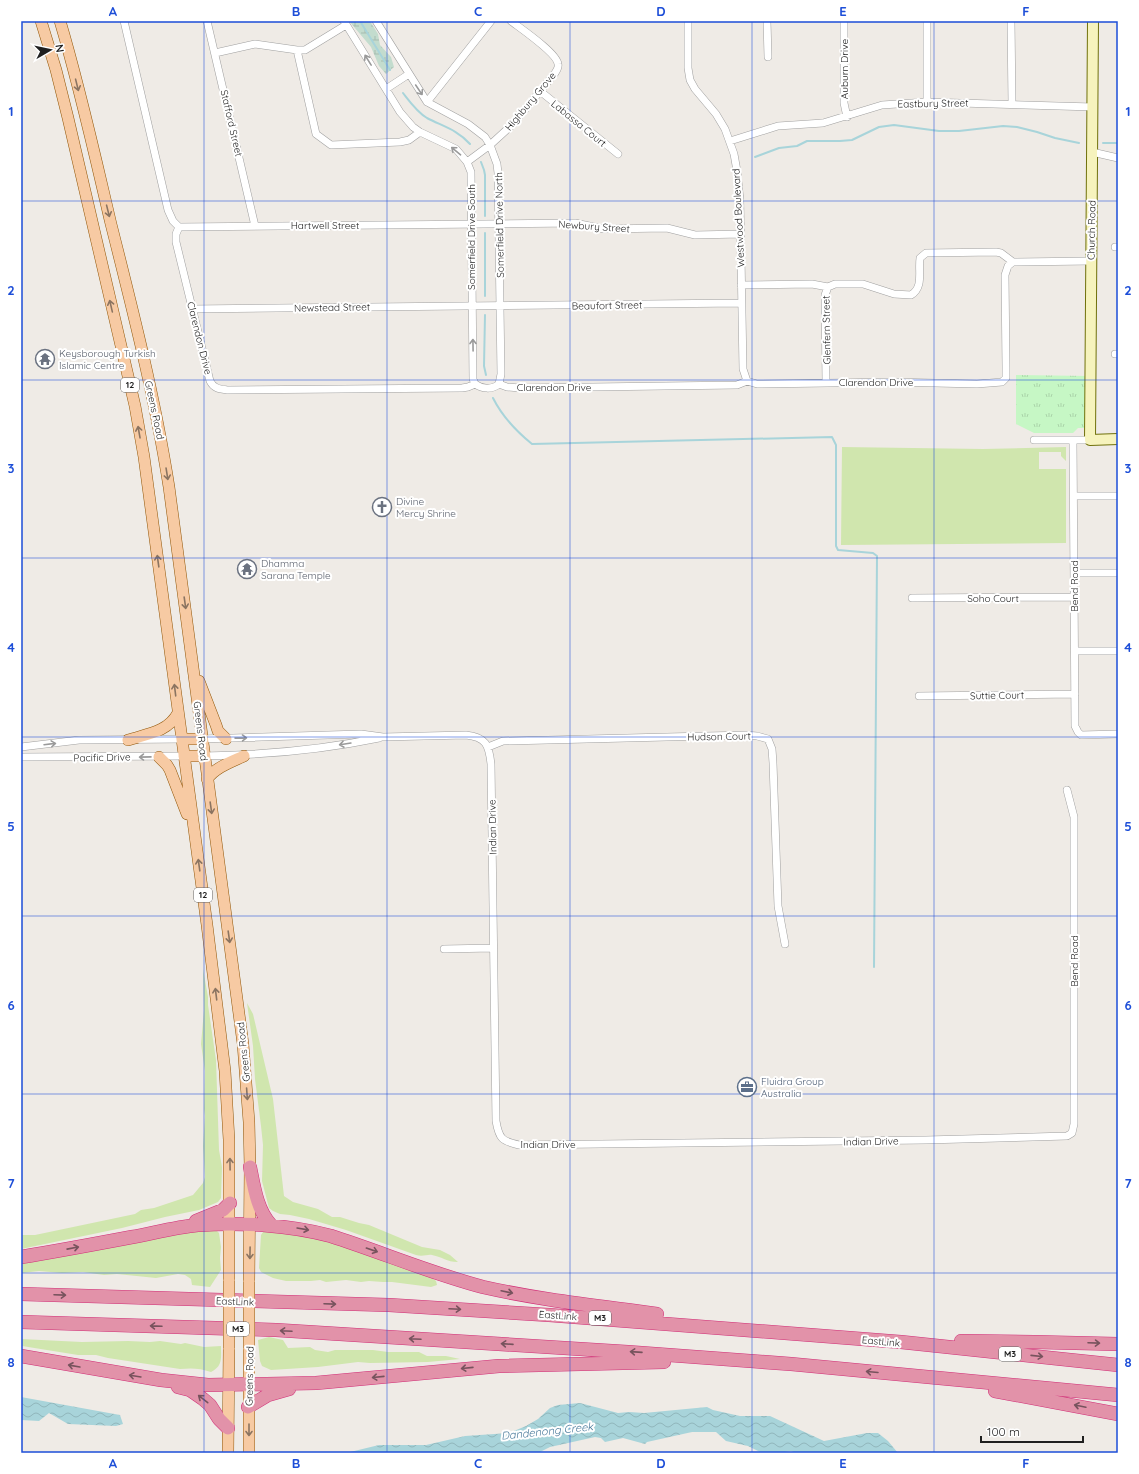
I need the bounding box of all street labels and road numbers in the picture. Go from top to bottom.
street label: Auburn Drive [838,39,851,99]
street label: Highbury Grove [502,69,559,133]
street label: Stafford Street [218,88,246,158]
street label: Eastbury Street [897,96,969,111]
street label: Labassa Court [548,97,609,150]
street label: Westwood Boulevard [729,168,748,268]
street label: Somerfield Drive North [492,172,507,278]
street label: Somerfield Drive South [465,184,478,290]
street label: Church Road [1084,200,1099,260]
street label: Newbury Street [558,218,631,236]
street label: Hartwell Street [291,219,360,232]
street label: Glenfern Street [819,295,834,365]
street label: Beaufort Street [572,298,643,313]
street label: Clarendon Drive [184,300,215,376]
street label: Newstead Street [294,300,371,315]
street label: Clarendon Drive [839,376,914,389]
road number: 12 [121,378,139,392]
street label: Greens Road [142,379,167,441]
street label: Clarendon Drive [517,381,592,394]
street label: Bend Road [1068,560,1081,612]
street label: Soho Court [967,592,1019,605]
street label: Suttie Court [970,689,1025,702]
street label: Greens Road [190,701,211,762]
street label: Hudson Court [687,729,752,744]
street label: Pacific Drive [73,750,131,764]
street label: Indian Drive [486,799,499,855]
road number: 12 [194,888,212,902]
street label: Bend Road [1068,935,1081,987]
street label: Greens Road [234,1021,253,1082]
street label: Indian Drive [843,1135,899,1148]
street label: Indian Drive [520,1138,576,1151]
street label: EastLink [216,1294,254,1309]
street label: EastLink [538,1308,578,1323]
road number: M3 [589,1311,611,1325]
road number: M3 [227,1322,249,1336]
street label: EastLink [861,1333,901,1350]
street label: Greens Road [242,1346,257,1406]
road number: M3 [999,1347,1021,1361]

